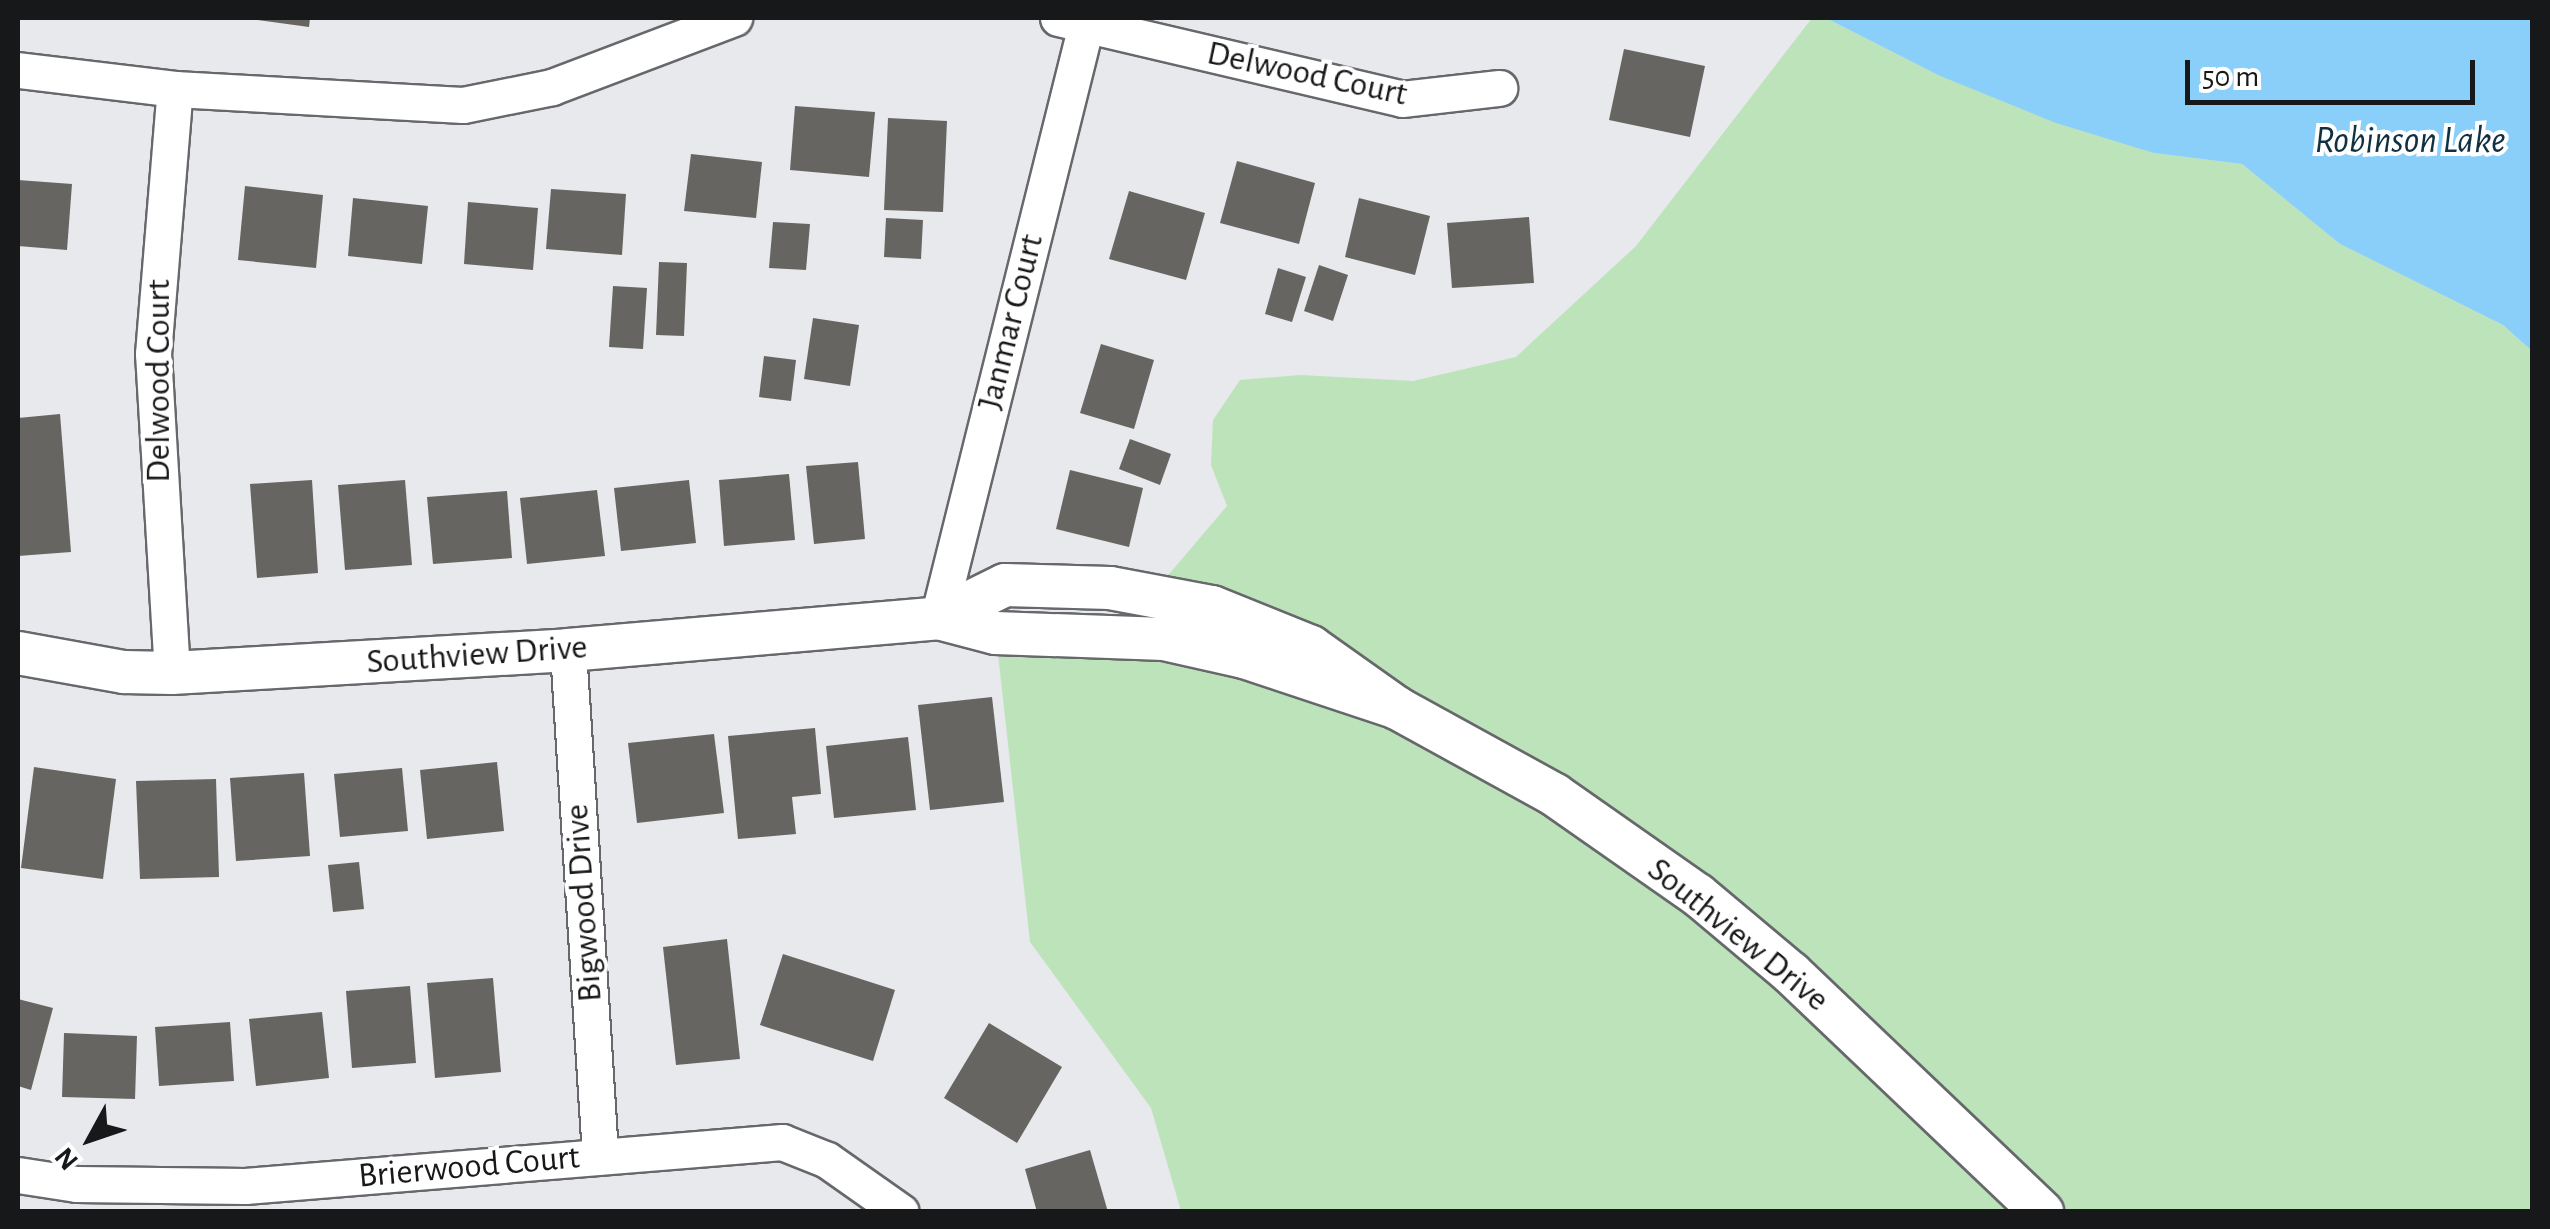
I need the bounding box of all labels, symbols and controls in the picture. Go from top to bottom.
street label: Delwood Court [1203,32,1411,116]
scale bar [2190,40,2480,102]
text: 50 m [2202,62,2259,92]
water label: Robinson Lake [2314,119,2506,165]
street label: Janmar Court [969,230,1053,414]
street label: Delwood Court [138,279,180,483]
street label: Southview Drive [365,626,589,684]
street label: Bigwood Drive [556,803,612,1003]
street label: Southview Drive [1639,849,1837,1021]
north arrow [40,1089,140,1189]
street label: Brierwood Court [357,1136,581,1198]
text: N [50,1142,84,1175]

